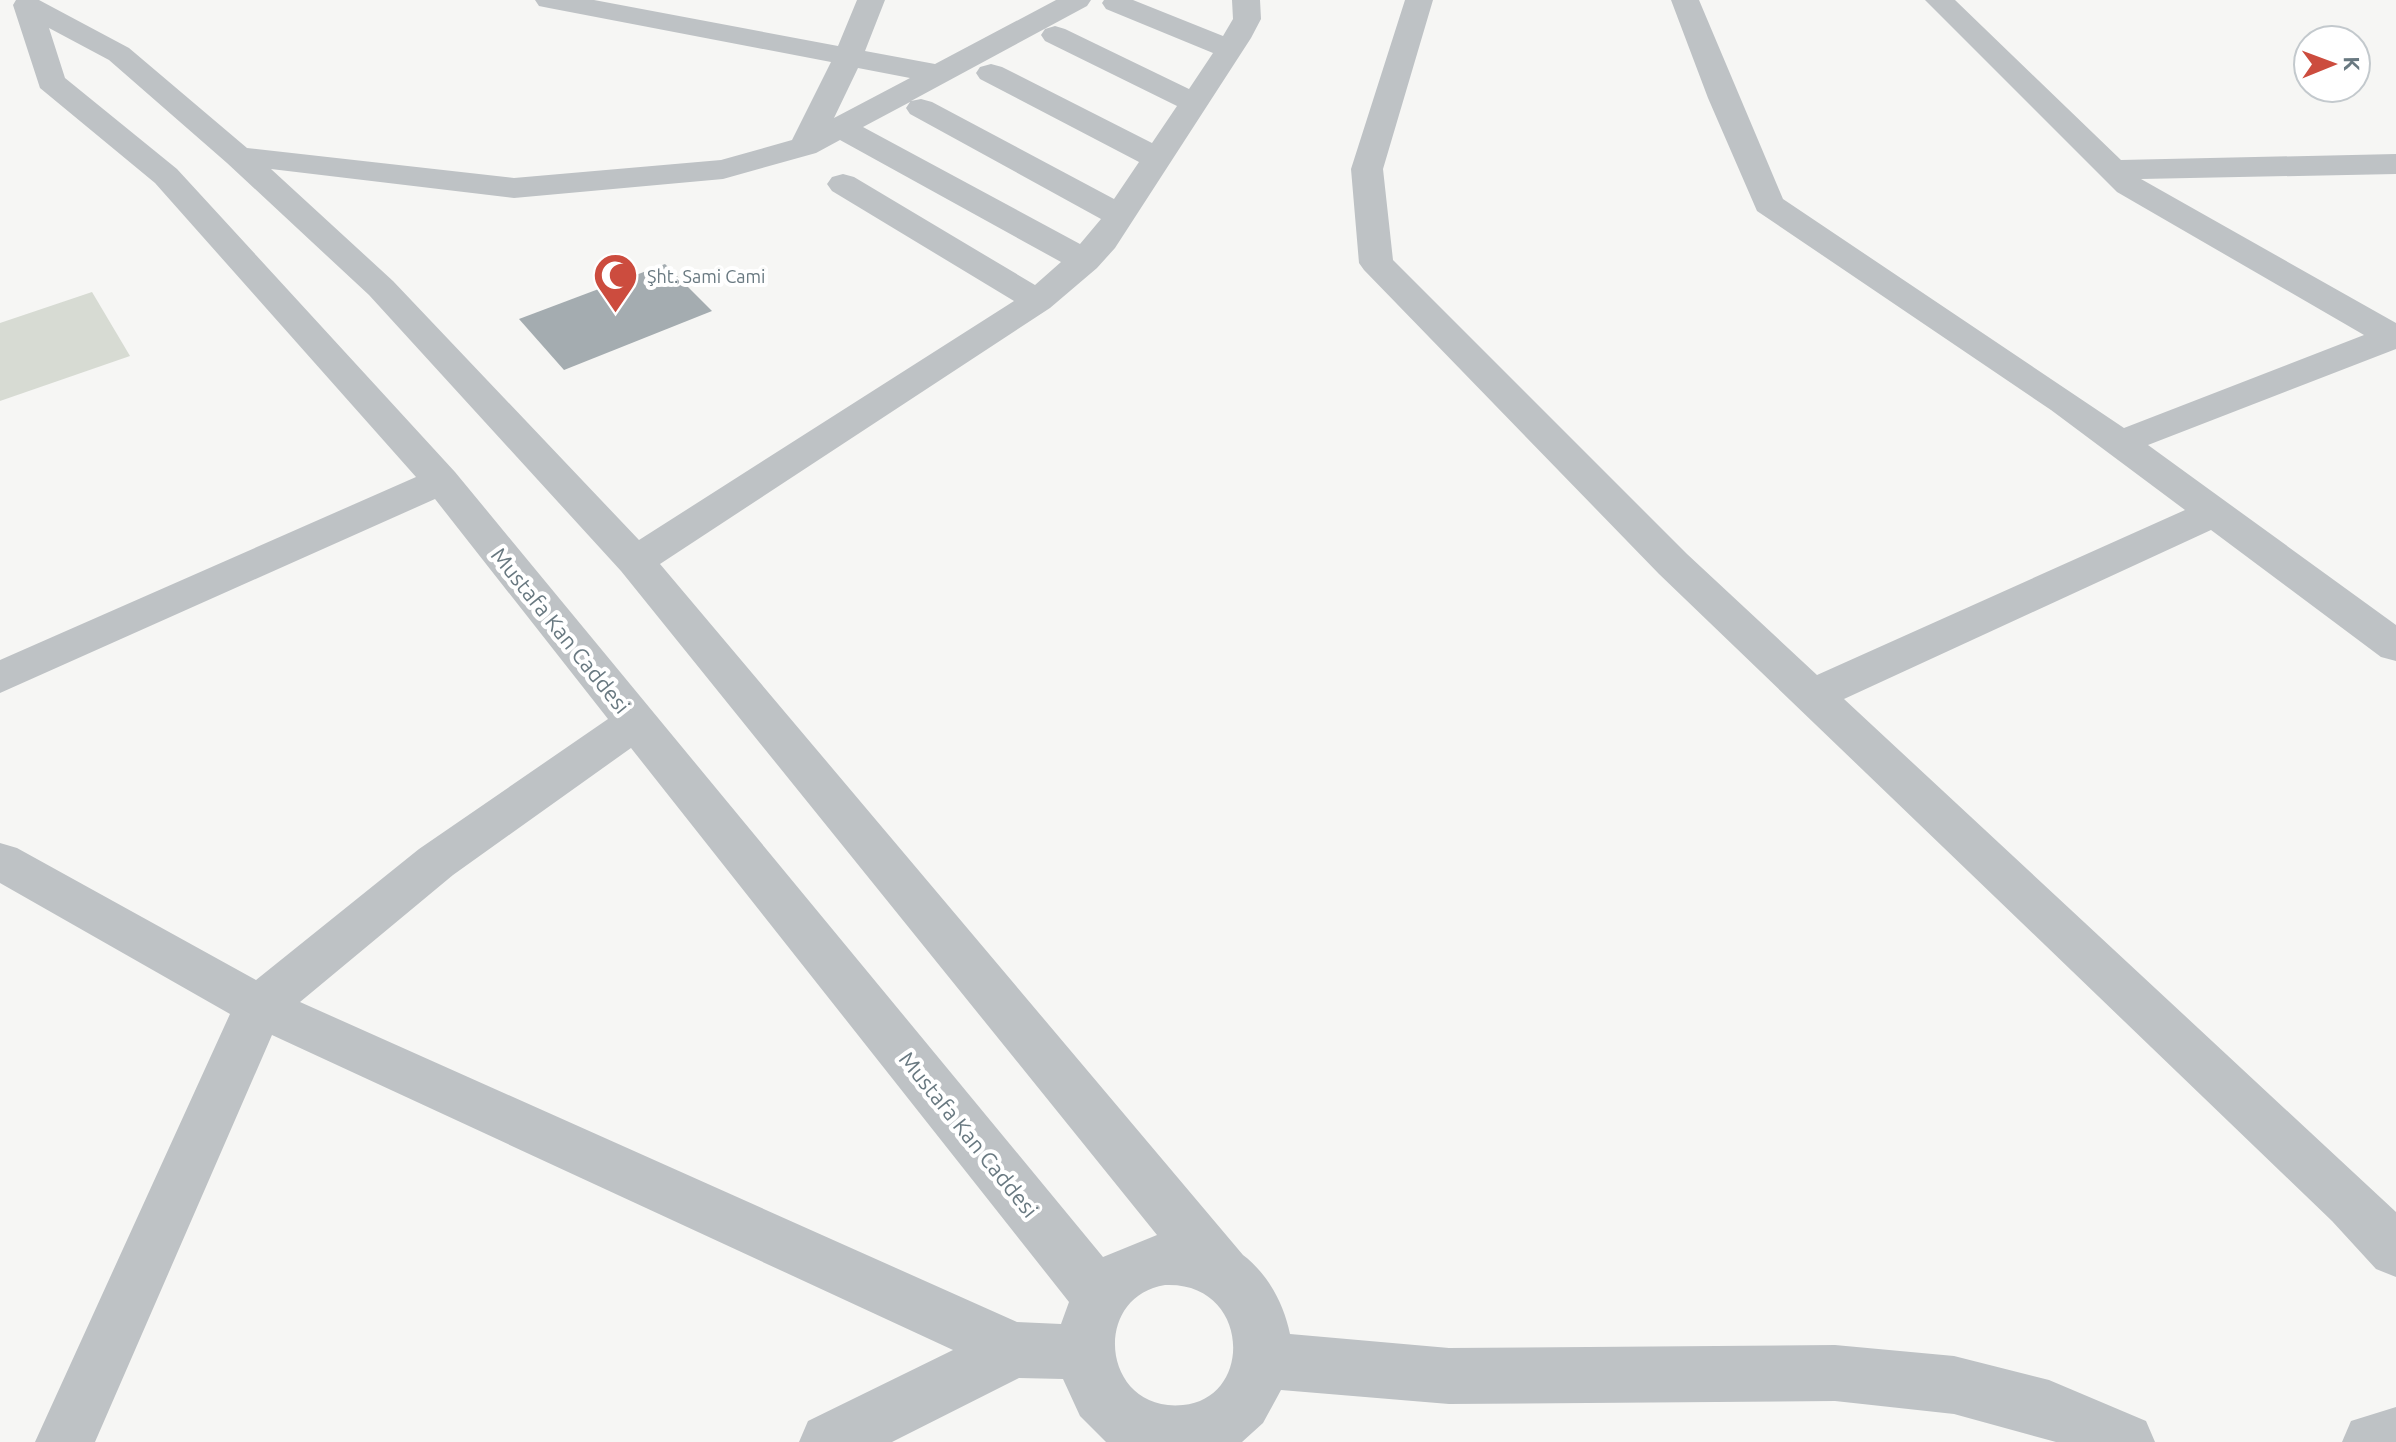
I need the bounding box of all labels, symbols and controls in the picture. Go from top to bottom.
north arrow [2292,24,2372,104]
text: K [2340,56,2365,72]
mosque icon: Şht. Sami Cami [592,252,640,315]
place label: Şht. Sami Cami [647,266,766,286]
street label: Mustafa Kan Caddesi [487,542,635,718]
street label: Mustafa Kan Caddesi [895,1046,1043,1222]

